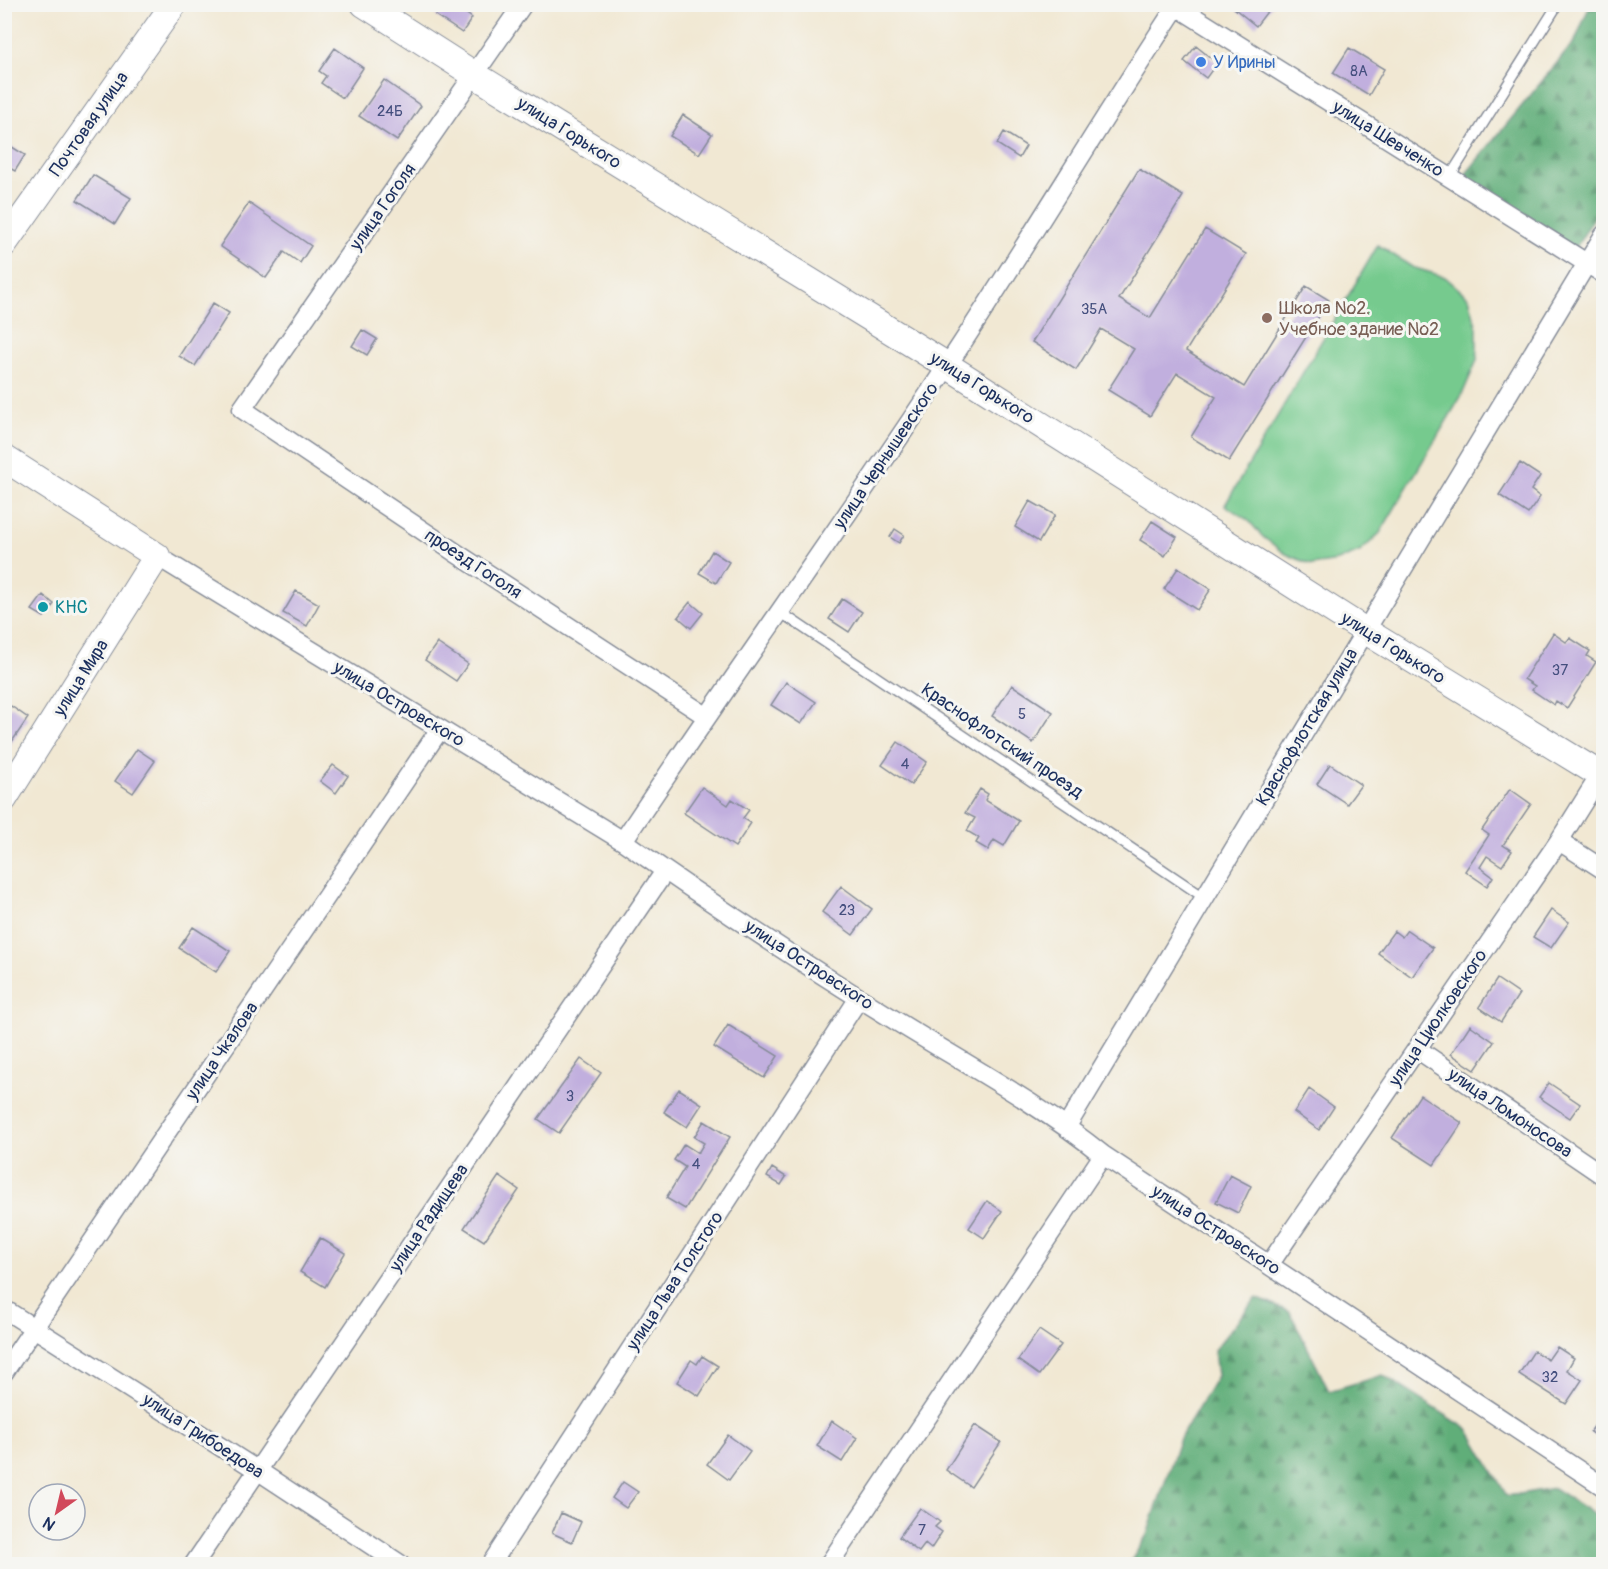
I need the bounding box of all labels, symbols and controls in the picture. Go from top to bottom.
place label: У Ирины [1213,51,1276,74]
marker: У Ирины [1194,55,1208,69]
house number: 8А [1350,62,1368,81]
street label: Почтовая улица [44,67,134,181]
street label: улица Горького [512,91,626,174]
street label: улица Шевченко [1327,95,1448,183]
house number: 24Б [377,102,403,121]
street label: улица Гоголя [344,159,421,256]
place label: Школа №2. Учебное здание №2 [1279,297,1439,341]
house number: 35А [1081,300,1107,319]
marker: Школа №2. Учебное здание №2 [1260,311,1274,325]
street label: улица Горького [925,346,1039,429]
street label: улица Чернышевского [828,378,944,534]
street label: проезд Гоголя [420,524,526,604]
place label: КНС [55,596,88,619]
marker: КНС [36,600,50,614]
street label: улица Горького [1336,606,1450,689]
street label: улица Мира [48,635,114,722]
street label: Краснофлотская улица [1251,644,1363,810]
street label: улица Островского [328,655,469,752]
house number: 37 [1552,661,1568,680]
street label: Краснофлотский проезд [917,678,1088,804]
house number: 5 [1018,705,1026,724]
house number: 4 [901,755,910,774]
house number: 23 [839,901,855,920]
street label: улица Островского [739,914,878,1015]
street label: улица Циолковского [1383,945,1493,1092]
street label: улица Чкалова [180,998,263,1105]
street label: улица Ломоносова [1442,1062,1577,1163]
house number: 3 [566,1087,574,1106]
house number: 4 [692,1155,701,1174]
street label: улица Радищева [384,1160,474,1277]
street label: улица Островского [1146,1179,1285,1280]
street label: улица Льва Толстого [621,1207,729,1356]
house number: 32 [1542,1368,1558,1387]
street label: улица Грибоедова [137,1388,268,1484]
north arrow [27,1482,87,1542]
text: N [39,1512,59,1535]
house number: 7 [918,1521,926,1540]

